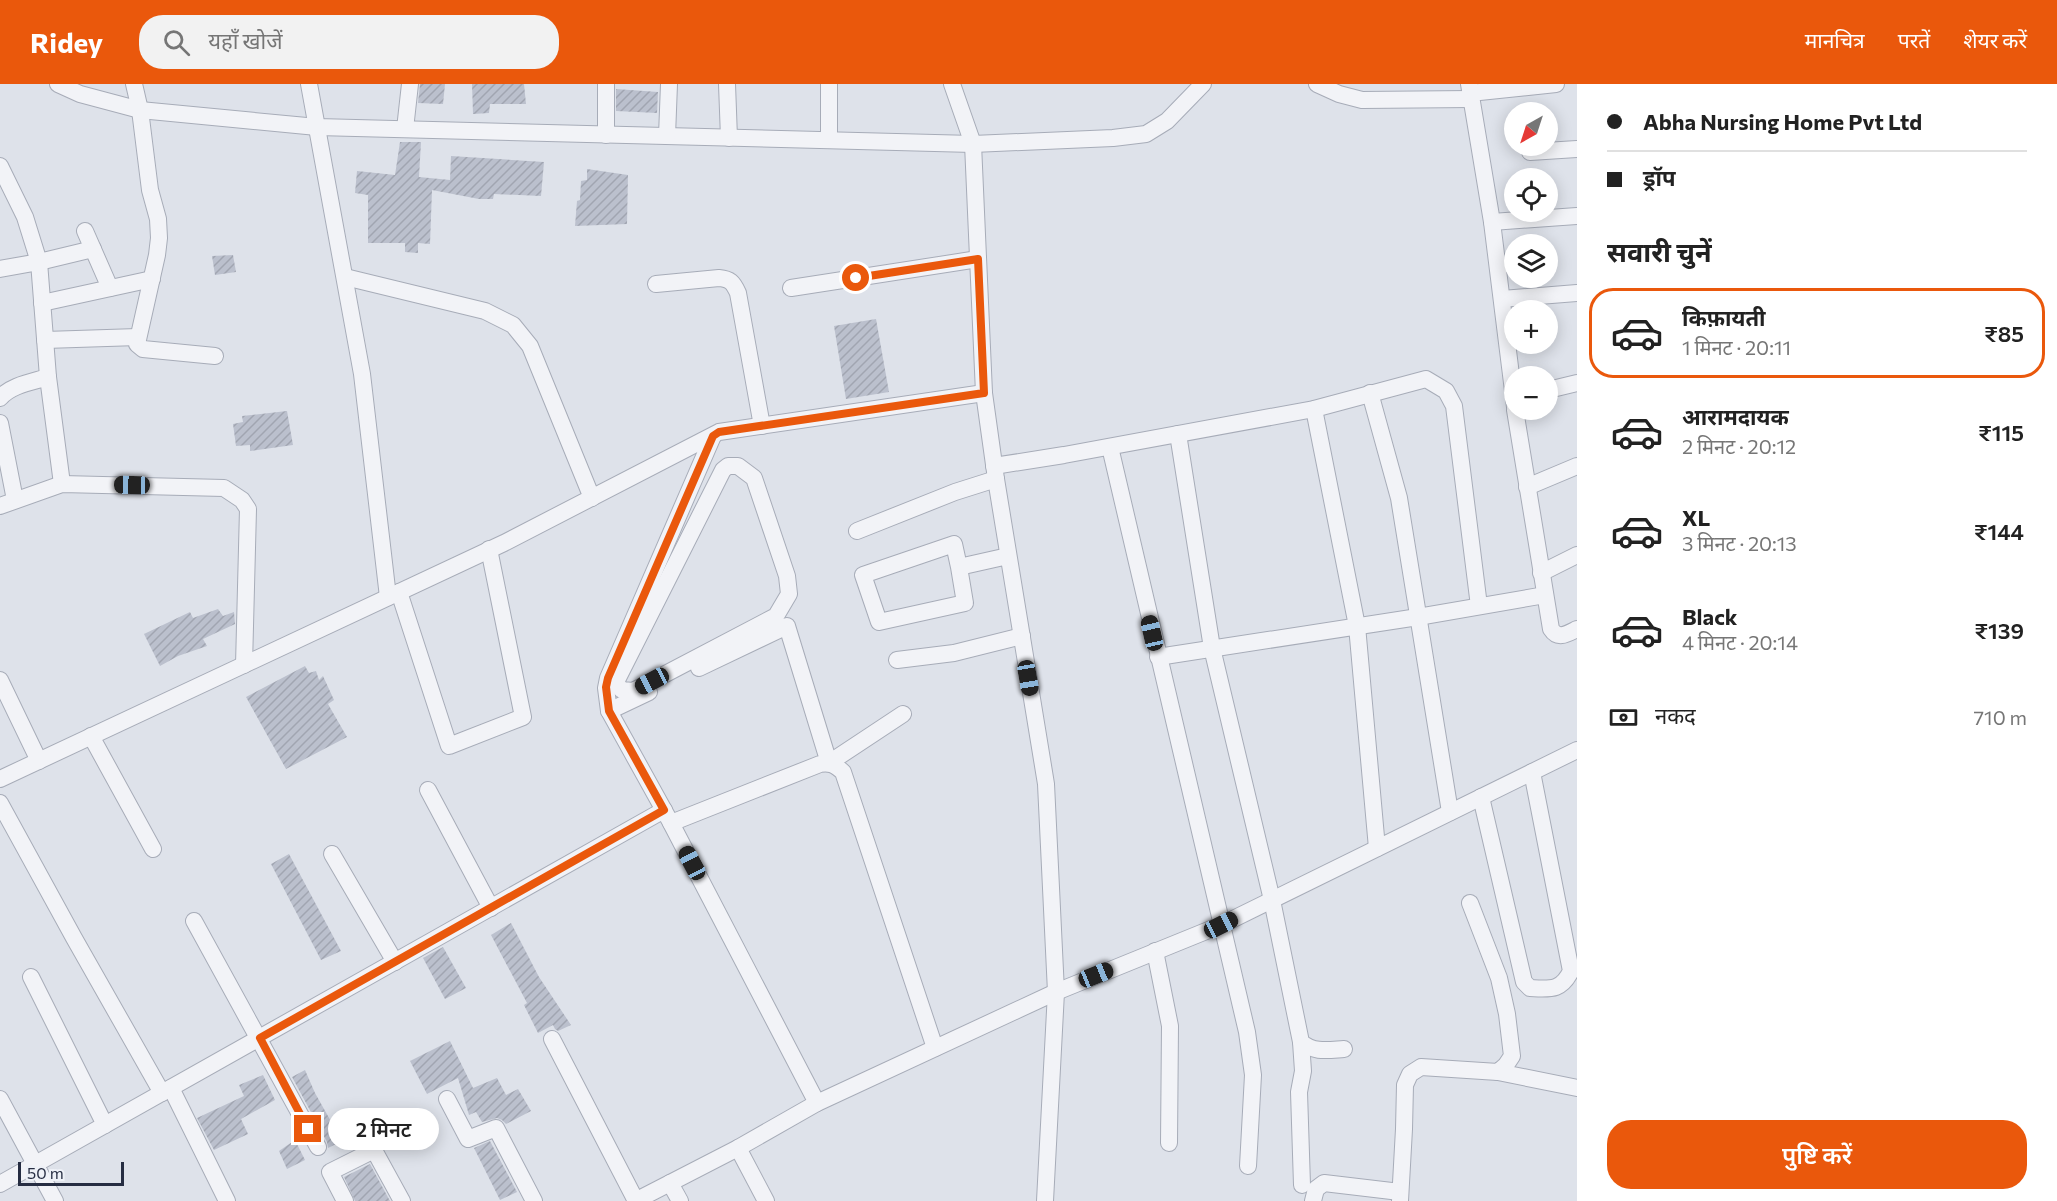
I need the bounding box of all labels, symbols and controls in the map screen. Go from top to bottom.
search box [139,15,559,69]
text: Ridey [30,25,103,59]
icon: search [160,26,193,59]
text: यहाँ खोजें [208,27,283,54]
text: मानचित्र [1805,27,1865,52]
text: परतें [1898,27,1930,52]
text: शेयर करें [1963,27,2027,52]
north arrow [1504,102,1558,156]
map controls [1504,102,1558,420]
text: Abha Nursing Home Pvt Ltd [1643,108,1922,135]
text: ड्रॉप [1643,164,1676,191]
button: locate [1504,168,1558,222]
button: layers [1504,234,1558,288]
text: सवारी चुनें [1607,235,1712,268]
route start [842,264,869,291]
button: + [1504,300,1558,354]
text: किफ़ायती [1682,304,1766,331]
icon: car [1610,306,1664,360]
text: ₹85 [1984,320,2024,347]
text: 1 मिनट · 20:11 [1682,335,1791,359]
button: − [1504,366,1558,420]
text: आरामदायक [1682,403,1789,430]
icon: car [1610,405,1664,459]
text: ₹115 [1978,419,2024,446]
text: 2 मिनट · 20:12 [1682,434,1796,458]
car [114,476,150,494]
icon: car [1610,504,1664,558]
text: XL [1682,504,1710,531]
text: ₹144 [1974,518,2024,545]
text: 3 मिनट · 20:13 [1682,531,1797,555]
icon: car [1610,603,1664,657]
text: Black [1682,603,1737,630]
car [1139,613,1165,653]
text: ₹139 [1975,617,2024,644]
text: 4 मिनट · 20:14 [1682,630,1798,654]
car [1016,659,1040,697]
car [632,665,672,697]
icon: cash [1607,701,1640,734]
text: नकद [1655,702,1696,729]
text: 710 m [1974,705,2027,729]
car [676,843,708,883]
car [1201,909,1241,941]
car [1076,960,1116,990]
callout: 2 मिनट [329,1108,440,1150]
route end [294,1115,321,1142]
text: 2 मिनट [356,1117,411,1141]
button: पुष्टि करें [1607,1120,2027,1189]
scale bar [18,1159,124,1186]
text: 50 m [27,1163,64,1182]

